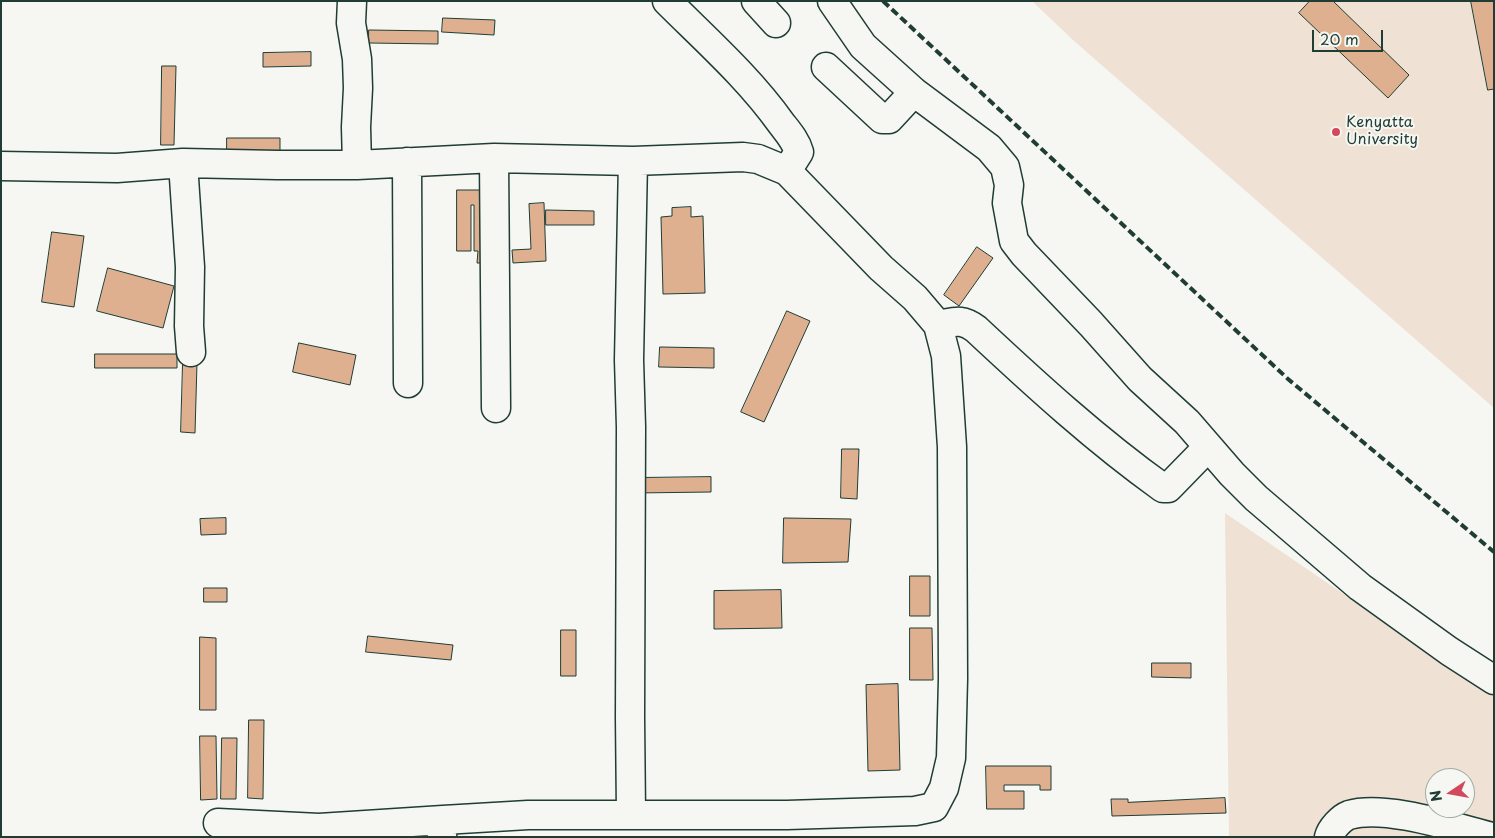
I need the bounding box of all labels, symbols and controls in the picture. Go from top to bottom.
scale bar [1315,20,1386,52]
text: 20 m [1320,27,1359,50]
place label: Kenyatta University [1346,114,1418,149]
marker: Kenyatta University [1330,126,1342,138]
north arrow [1425,768,1475,818]
text: N [1424,788,1447,804]

